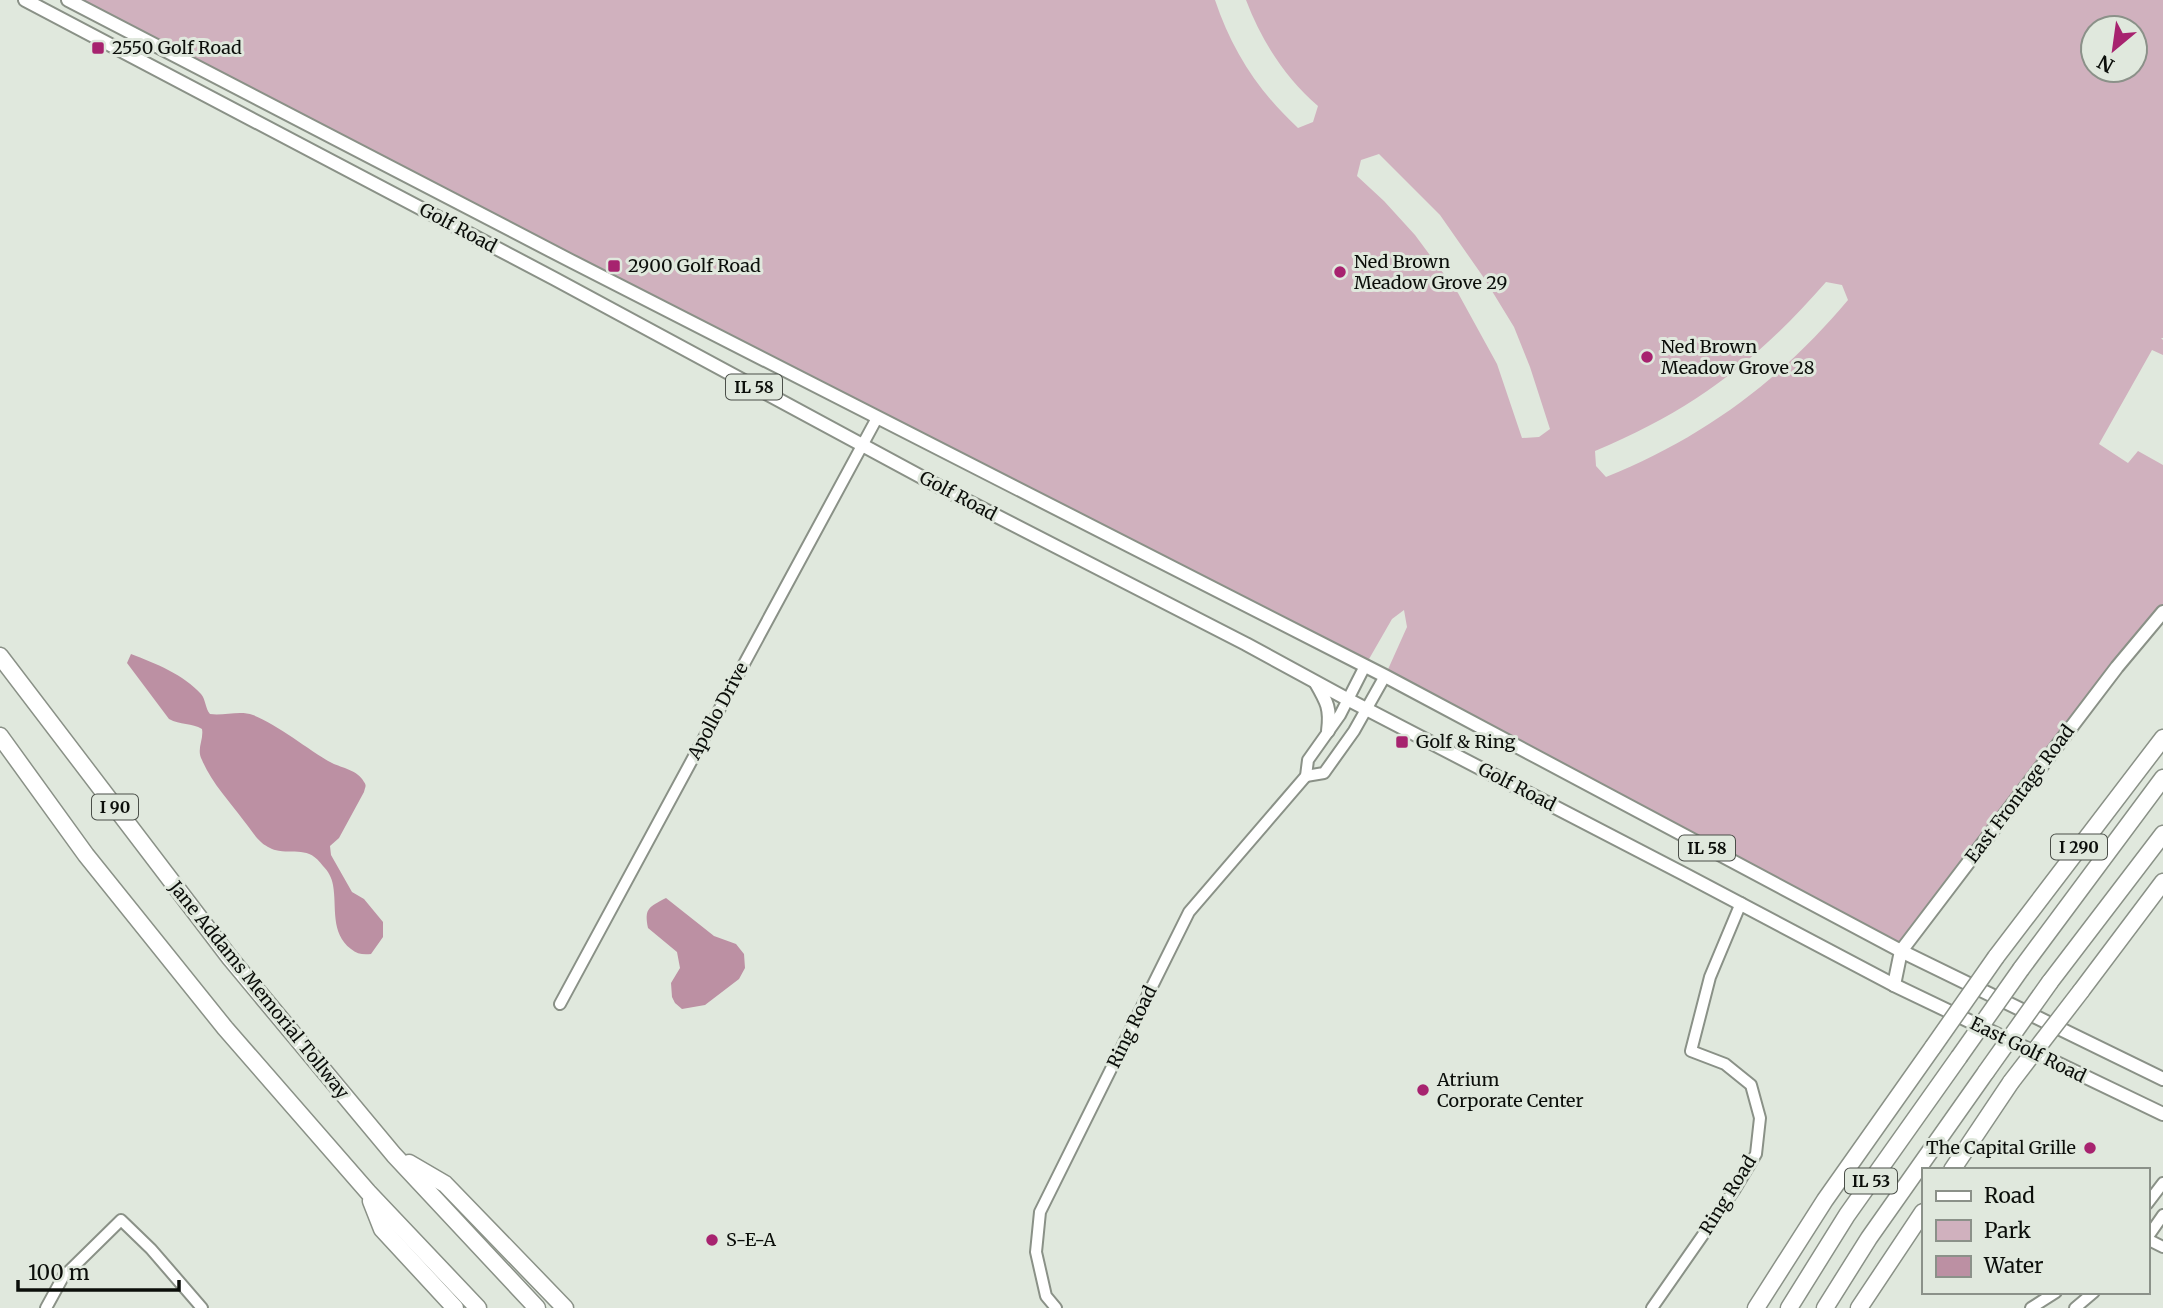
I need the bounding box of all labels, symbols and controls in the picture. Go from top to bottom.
north arrow [2079,14,2149,84]
place label: 2550 Golf Road [112,36,242,59]
marker: 2550 Golf Road [90,40,106,56]
text: N [2093,50,2118,78]
street label: Golf Road [416,198,501,258]
place label: Ned Brown Meadow Grove 29 [1354,250,1507,294]
place label: 2900 Golf Road [628,254,761,277]
marker: 2900 Golf Road [606,258,622,274]
marker: Ned Brown Meadow Grove 29 [1332,264,1348,280]
place label: Ned Brown Meadow Grove 28 [1661,335,1814,379]
marker: Ned Brown Meadow Grove 28 [1639,349,1655,365]
road number: IL 58 [726,374,782,400]
street label: Golf Road [916,466,1001,526]
street label: Apollo Drive [682,658,753,764]
street label: East Frontage Road [1960,720,2079,867]
place label: Golf & Ring [1416,730,1515,753]
marker: Golf & Ring [1394,734,1410,750]
street label: Golf Road [1475,757,1560,816]
road number: I 90 [92,794,138,820]
road number: I 290 [2051,834,2107,860]
road number: IL 58 [1679,835,1735,860]
street label: Jane Addams Memorial Tollway [164,875,355,1104]
street label: Ring Road [1102,982,1161,1072]
street label: East Golf Road [1967,1012,2090,1088]
place label: Atrium Corporate Center [1436,1068,1584,1112]
marker: Atrium Corporate Center [1415,1082,1431,1098]
place label: The Capital Grille [1926,1136,2076,1159]
marker: The Capital Grille [2082,1140,2098,1156]
street label: Ring Road [1694,1151,1761,1239]
road number: IL 53 [1845,1168,1897,1194]
legend [1922,1168,2149,1294]
text: Road [1984,1182,2035,1209]
text: Park [1984,1217,2031,1244]
place label: S-E-A [726,1228,776,1251]
marker: S-E-A [704,1232,720,1248]
scale bar [18,1248,178,1292]
text: Water [1983,1252,2043,1279]
text: 100 m [28,1259,90,1286]

